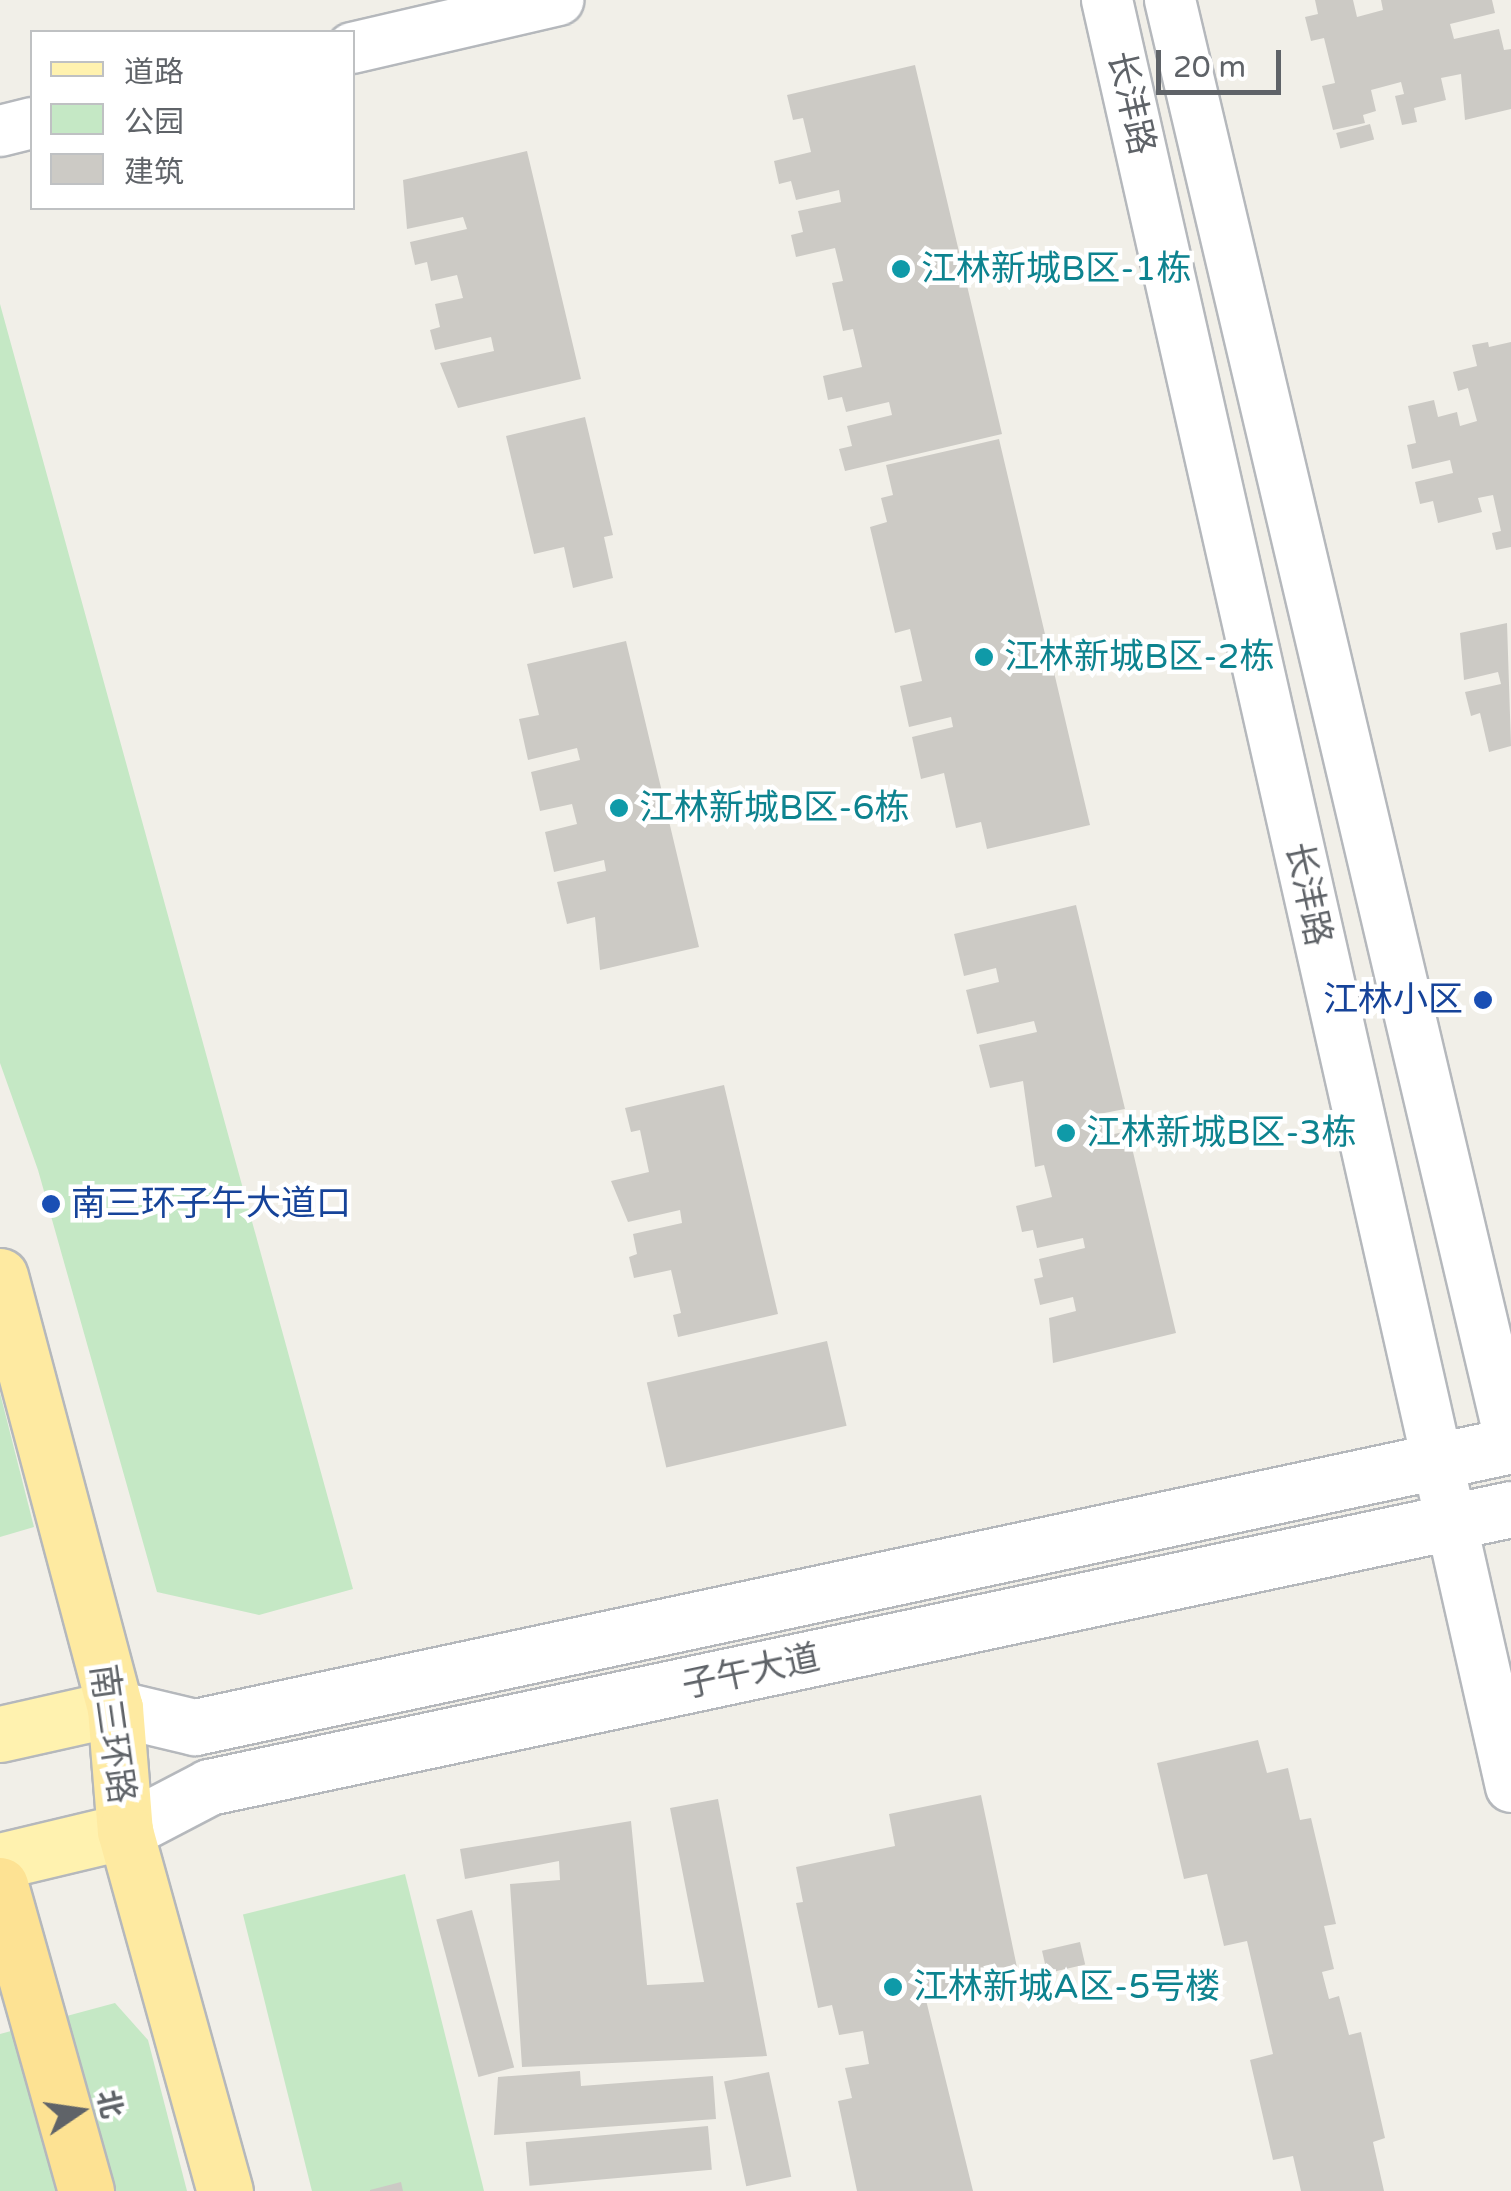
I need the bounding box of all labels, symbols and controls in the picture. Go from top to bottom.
legend [30,30,355,210]
scale bar [1161,30,1286,92]
street label: 长沣路 [1099,47,1163,159]
text: 20 m [1173,49,1246,86]
text: 道路 [124,54,184,91]
text: 公园 [124,104,184,141]
text: 建筑 [124,154,184,191]
place label: 江林新城B区-1栋 [921,248,1192,290]
marker: 江林新城B区-1栋 [890,258,912,280]
place label: 江林新城B区-2栋 [1004,636,1275,678]
marker: 江林新城B区-2栋 [973,646,995,668]
place label: 江林新城B区-6栋 [639,787,910,829]
marker: 江林新城B区-6栋 [608,797,630,819]
street label: 长沣路 [1277,838,1339,950]
place label: 江林小区 [1323,979,1463,1021]
marker: 江林小区 [1472,989,1494,1011]
place label: 江林新城B区-3栋 [1086,1112,1357,1154]
marker: 江林新城B区-3栋 [1055,1122,1077,1144]
place label: 南三环子午大道口 [71,1183,351,1225]
marker: 南三环子午大道口 [40,1193,62,1215]
street label: 子午大道 [678,1637,824,1707]
street label: 南三环路 [81,1662,143,1806]
place label: 江林新城A区-5号楼 [913,1966,1220,2008]
marker: 江林新城A区-5号楼 [882,1976,904,1998]
north arrow [30,2061,130,2161]
text: 北 [90,2087,129,2122]

